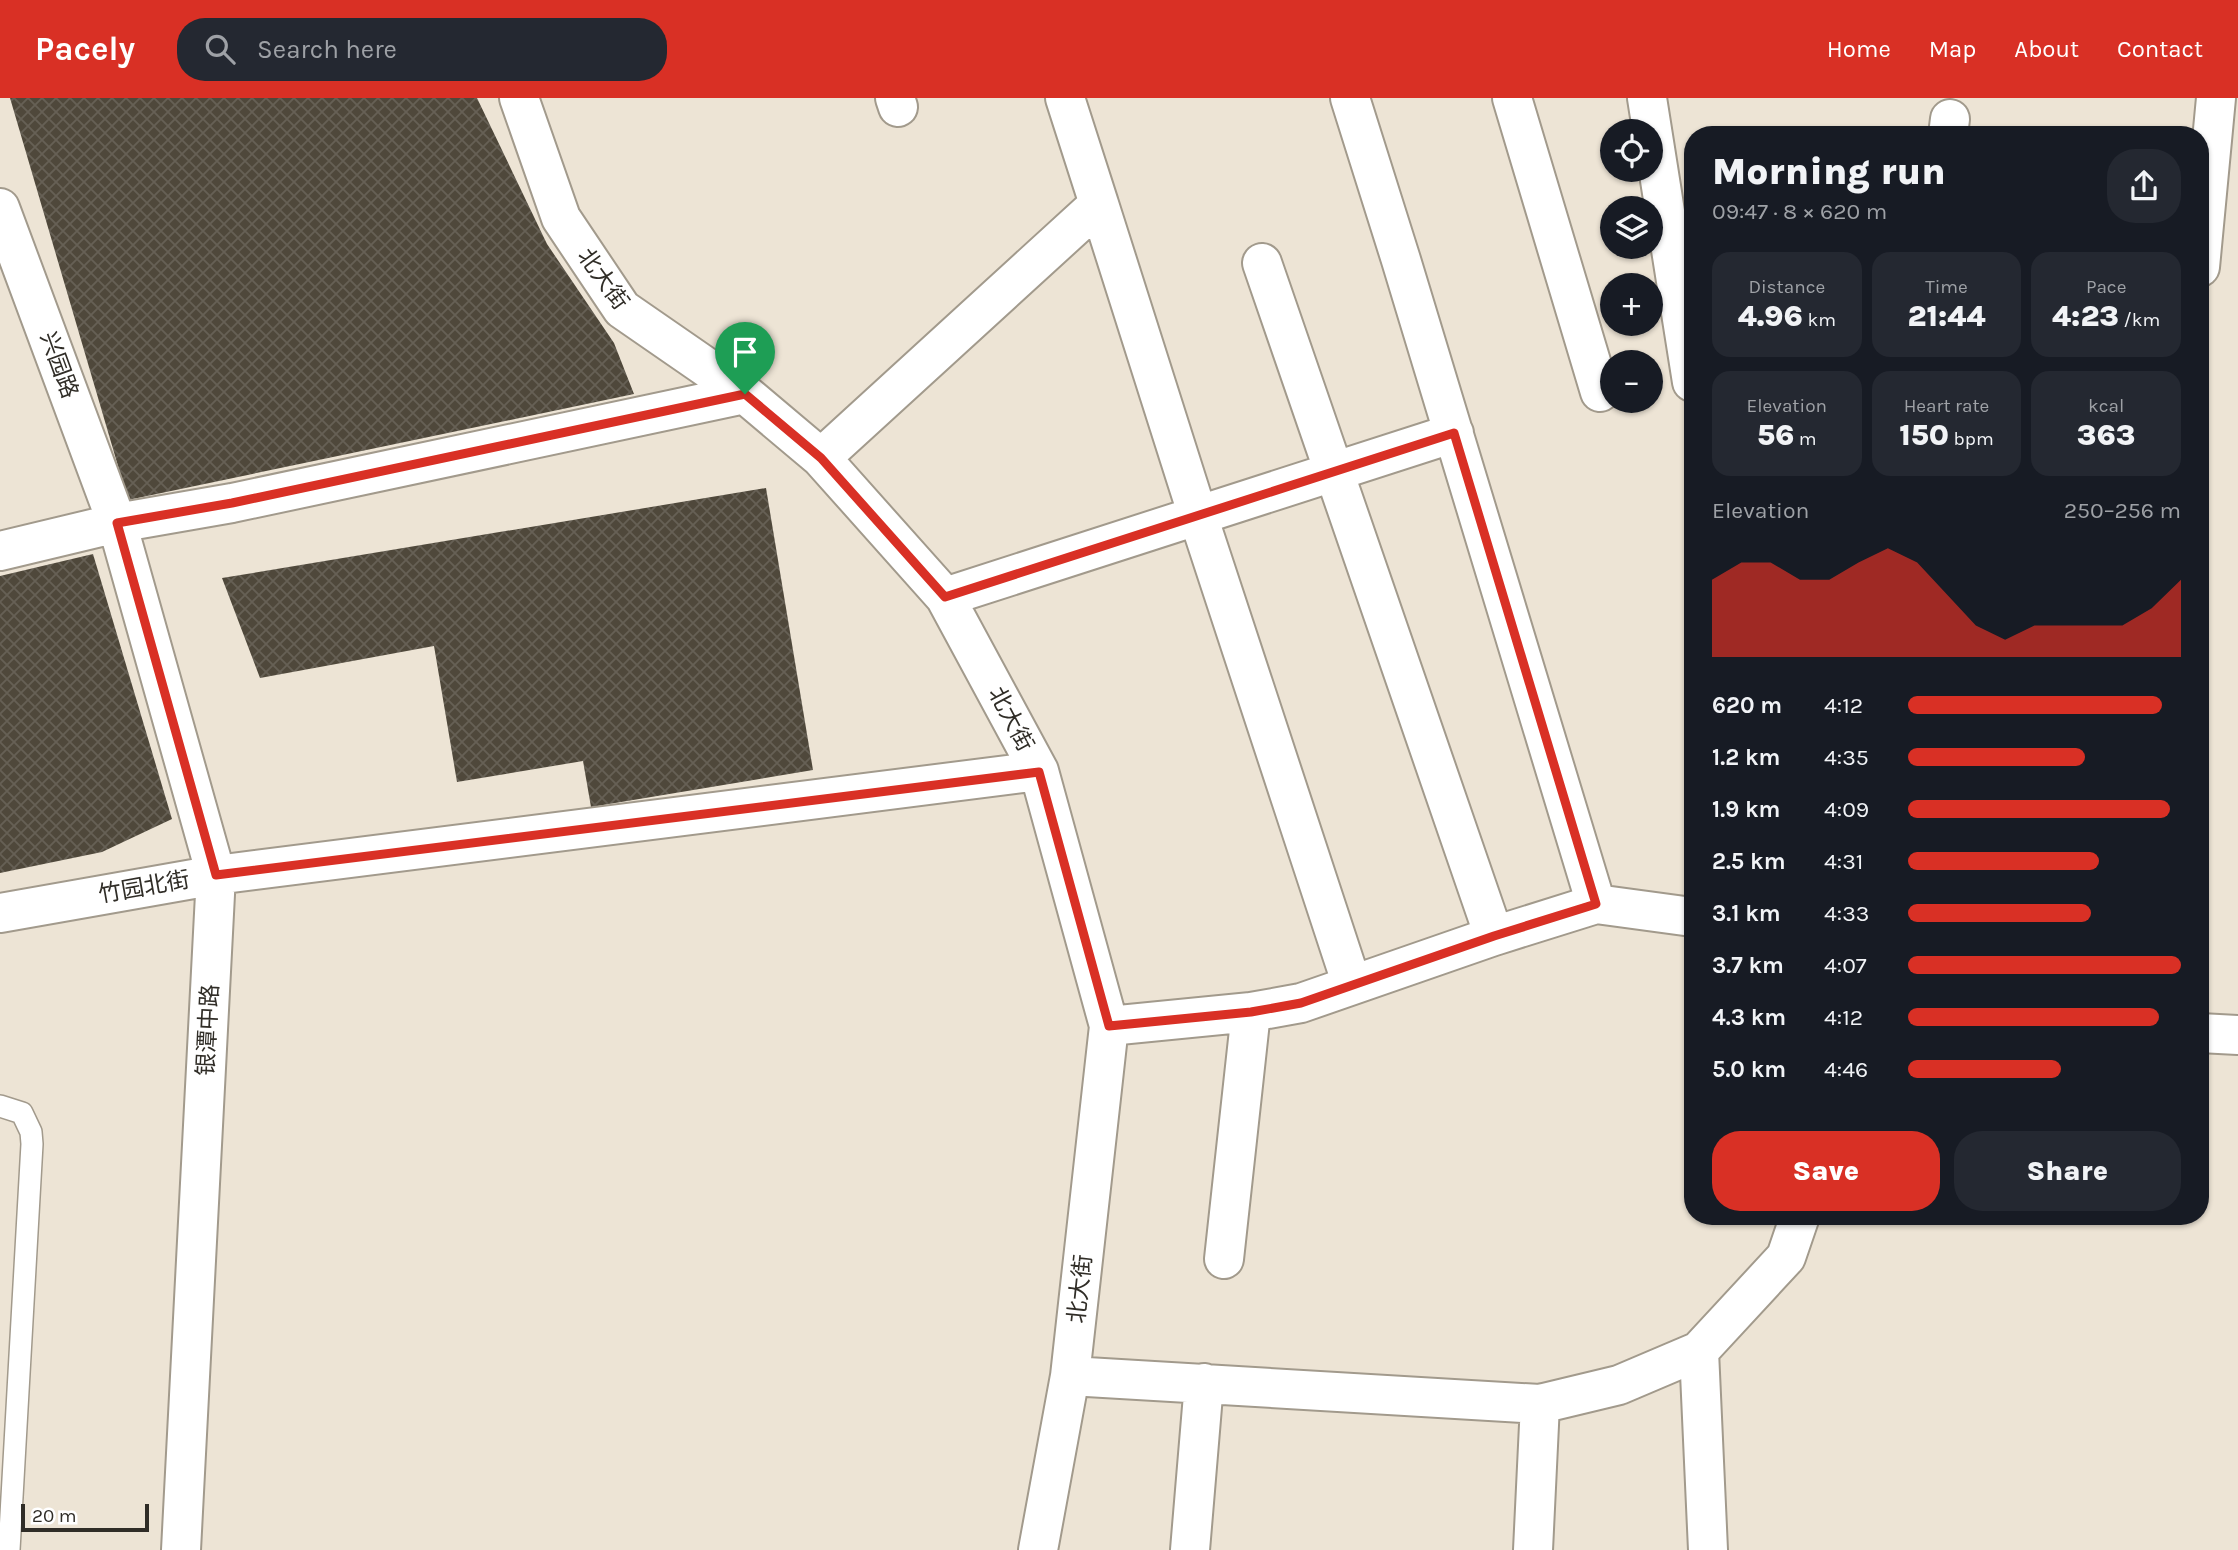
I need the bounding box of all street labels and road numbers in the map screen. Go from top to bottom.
street label: 北大街 [572,243,634,315]
street label: 兴园路 [35,328,83,402]
street label: 北大街 [983,682,1039,756]
street label: 竹园北街 [96,866,192,908]
street label: 银潭中路 [192,983,224,1077]
street label: 北大街 [1063,1253,1097,1325]

